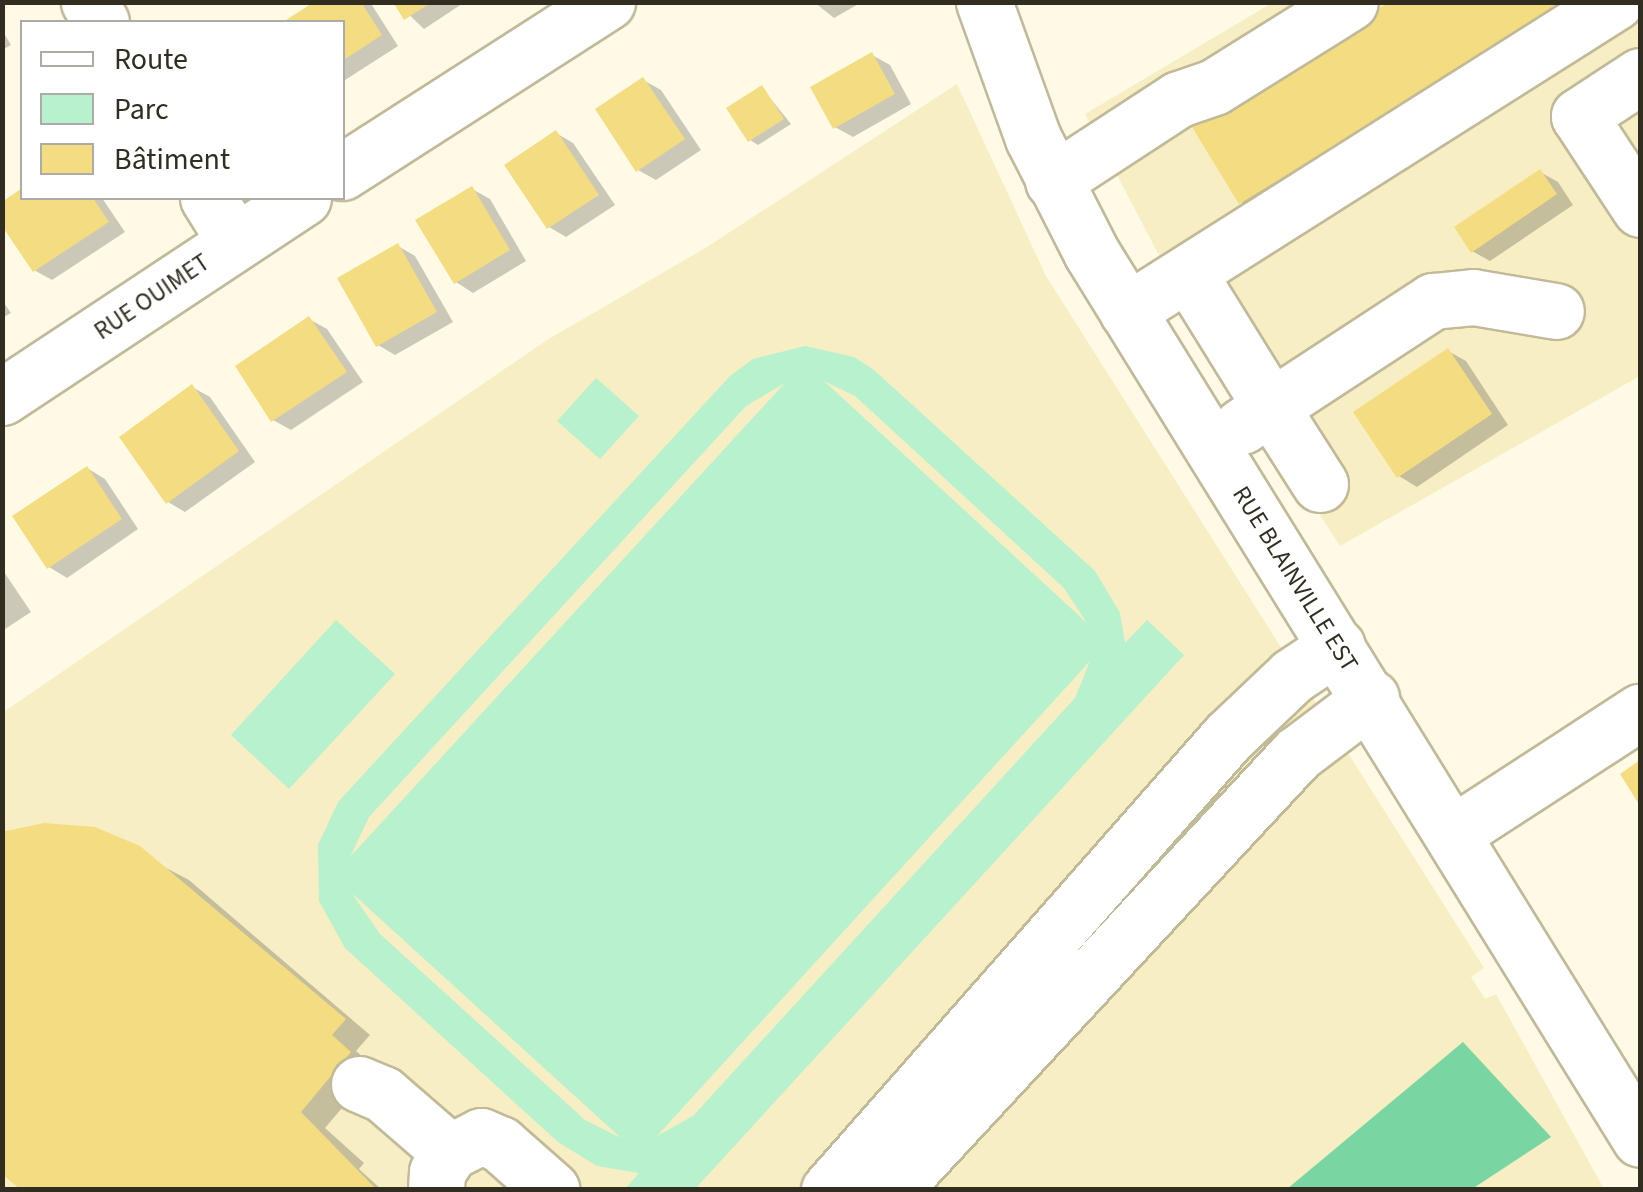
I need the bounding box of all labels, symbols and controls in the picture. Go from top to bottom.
legend [20,20,345,200]
text: Route [114,38,188,81]
text: Parc [114,88,169,131]
text: Bâtiment [114,138,230,181]
street label: RUE OUIMET [89,247,215,347]
street label: RUE BLAINVILLE EST [1226,481,1364,677]

